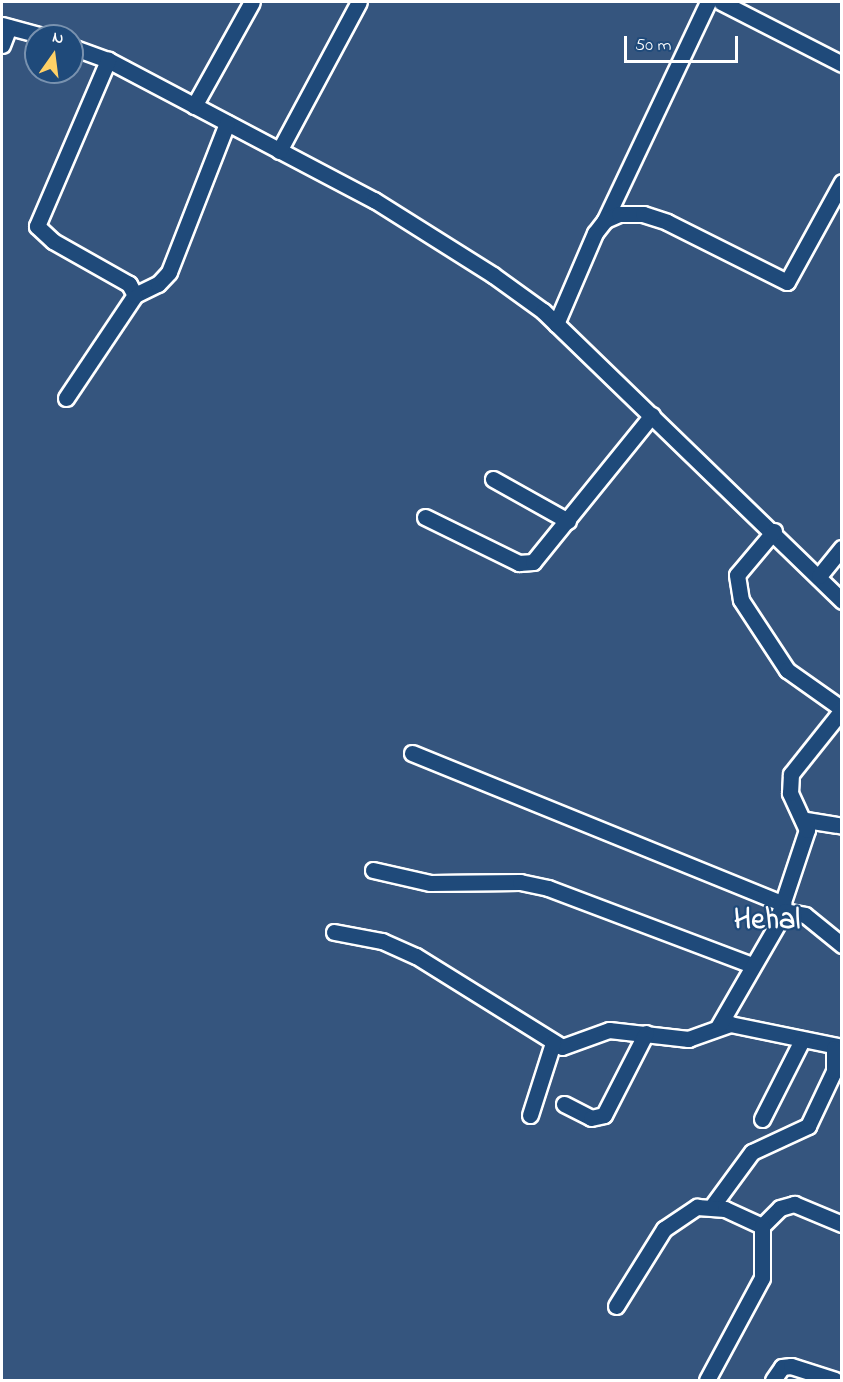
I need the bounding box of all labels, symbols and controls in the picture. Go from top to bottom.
north arrow [24,24,84,84]
scale bar [627,24,741,62]
text: N [50,26,66,51]
text: 50 m [635,33,672,59]
district label: Hehal [734,903,800,939]

